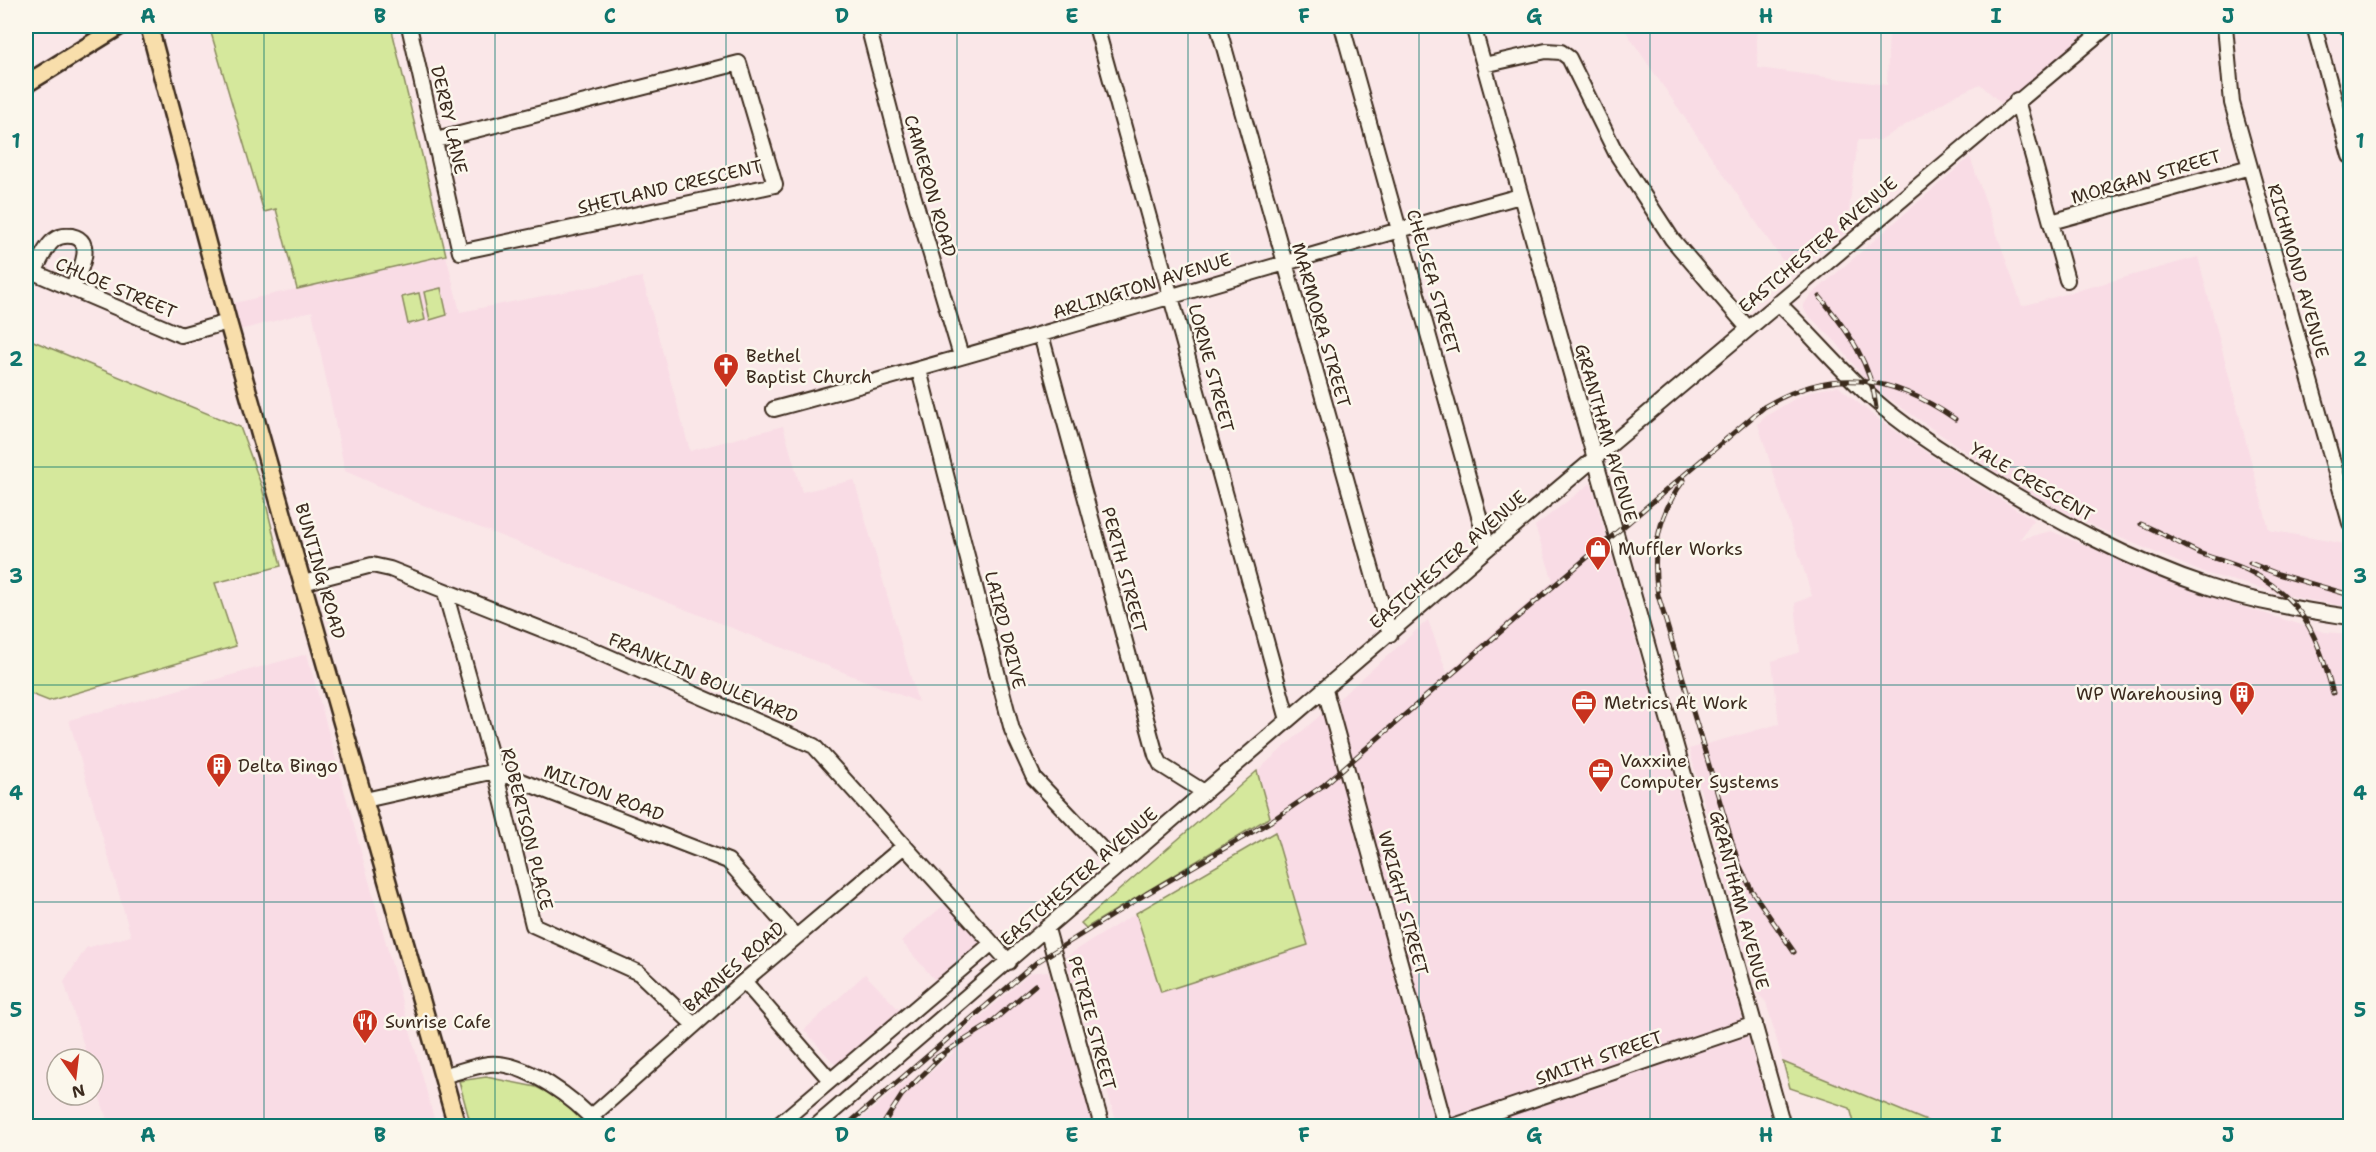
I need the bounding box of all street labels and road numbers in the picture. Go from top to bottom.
street label: DERBY LANE [425,63,473,177]
street label: CAMERON ROAD [898,112,962,260]
street label: MORGAN STREET [2068,144,2224,210]
street label: SHETLAND CRESCENT [575,154,765,220]
street label: EASTCHESTER AVENUE [1733,171,1903,319]
street label: RICHMOND AVENUE [2262,181,2334,361]
street label: CHELSEA STREET [1401,207,1465,357]
street label: MARMORA STREET [1286,240,1356,410]
street label: ARLINGTON AVENUE [1050,247,1234,325]
street label: CHLOE STREET [52,252,180,324]
street label: LORNE STREET [1182,301,1240,435]
street label: GRANTHAM AVENUE [1569,341,1643,525]
street label: YALE CRESCENT [1966,437,2098,527]
street label: EASTCHESTER AVENUE [1364,485,1532,635]
street label: BUNTING ROAD [289,500,351,642]
street label: PERTH STREET [1096,504,1152,636]
street label: LAIRD DRIVE [979,569,1031,691]
street label: FRANKLIN BOULEVARD [605,627,802,729]
street label: ROBERTSON PLACE [495,745,559,913]
street label: MILTON ROAD [540,759,668,827]
street label: EASTCHESTER AVENUE [995,802,1163,952]
street label: GRANTHAM AVENUE [1704,808,1774,992]
street label: WRIGHT STREET [1372,828,1434,978]
street label: BARNES ROAD [678,916,790,1018]
street label: PETRIE STREET [1063,953,1121,1093]
street label: SMITH STREET [1532,1025,1666,1091]

